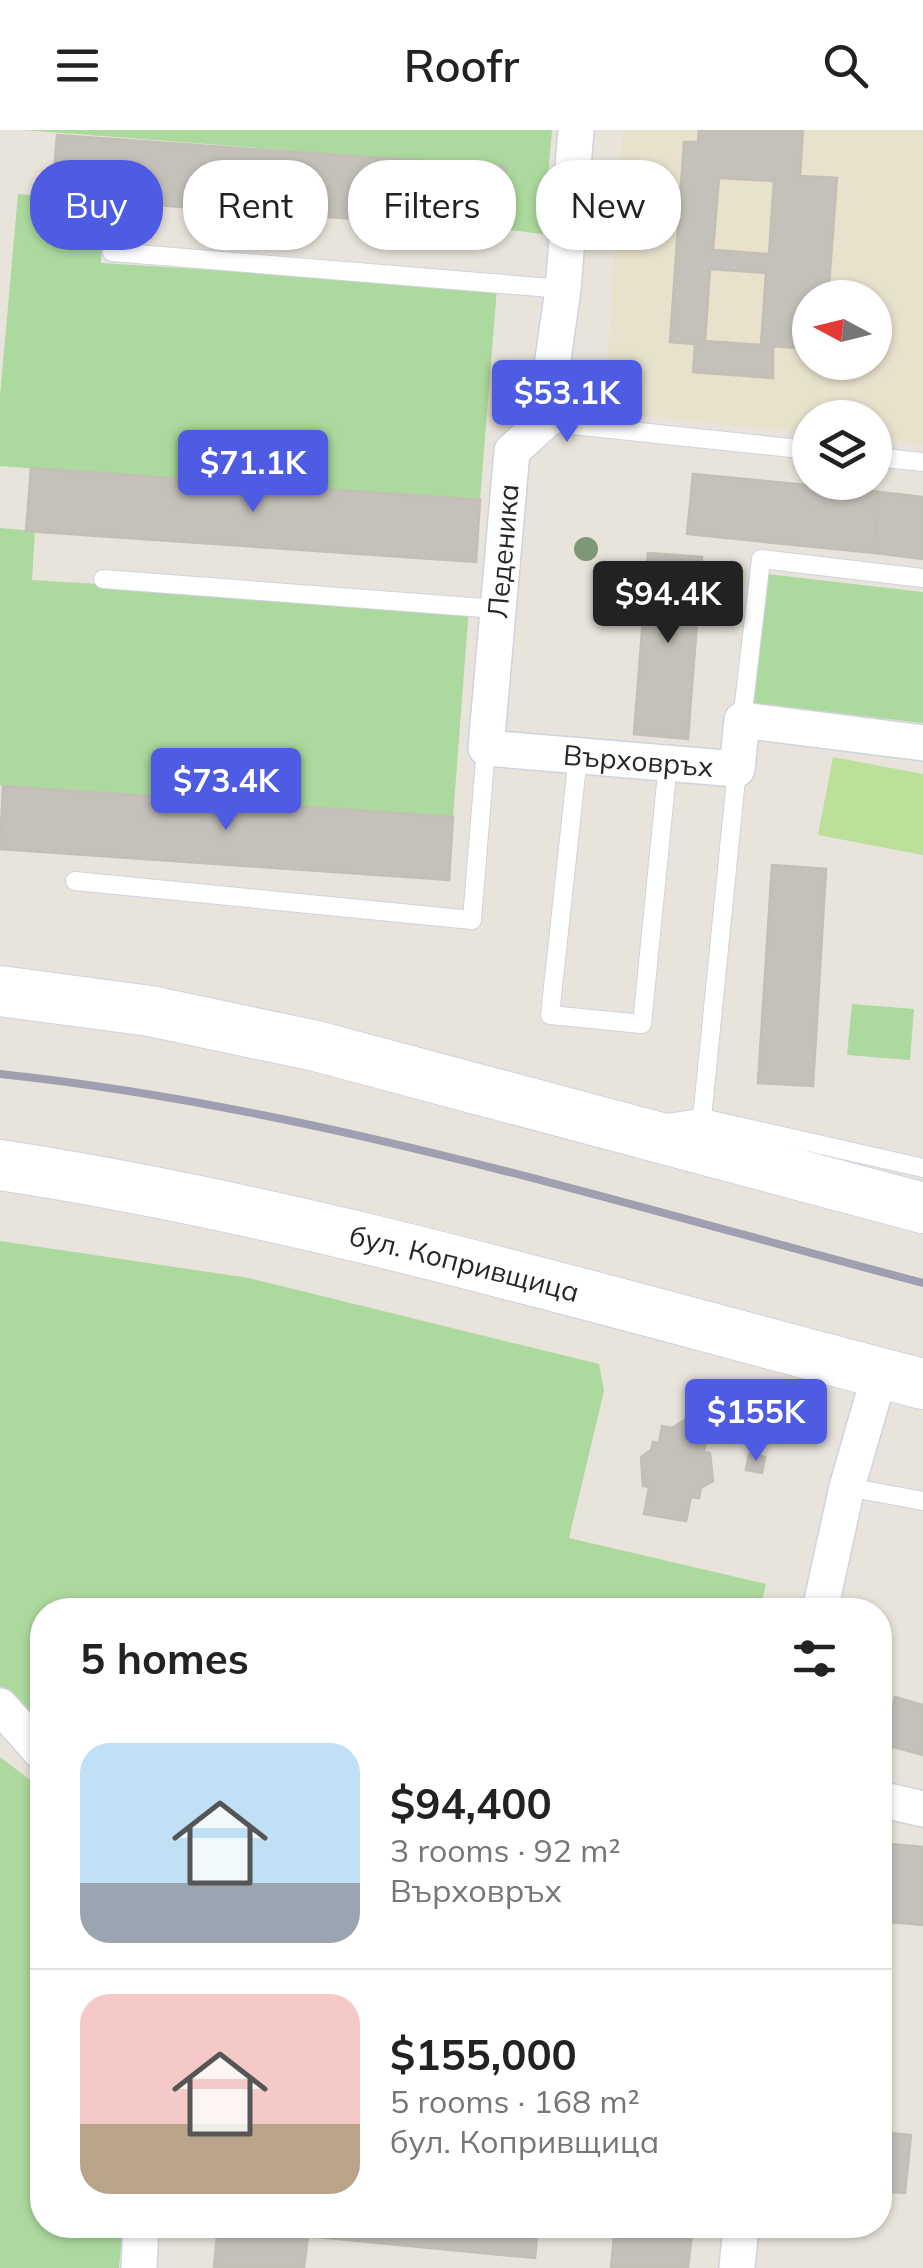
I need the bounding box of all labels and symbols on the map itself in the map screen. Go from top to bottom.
north arrow [792,280,892,380]
pin: $53.1K [486,360,648,445]
pin: $71.1K [172,430,334,515]
street label: Леденика [479,482,526,620]
pin: $94.4K [587,561,749,646]
street label: Върховръх [562,737,715,784]
pin: $73.4K [145,748,307,833]
street label: бул. Копривщица [346,1217,583,1309]
pin: $155K [686,1379,826,1464]

